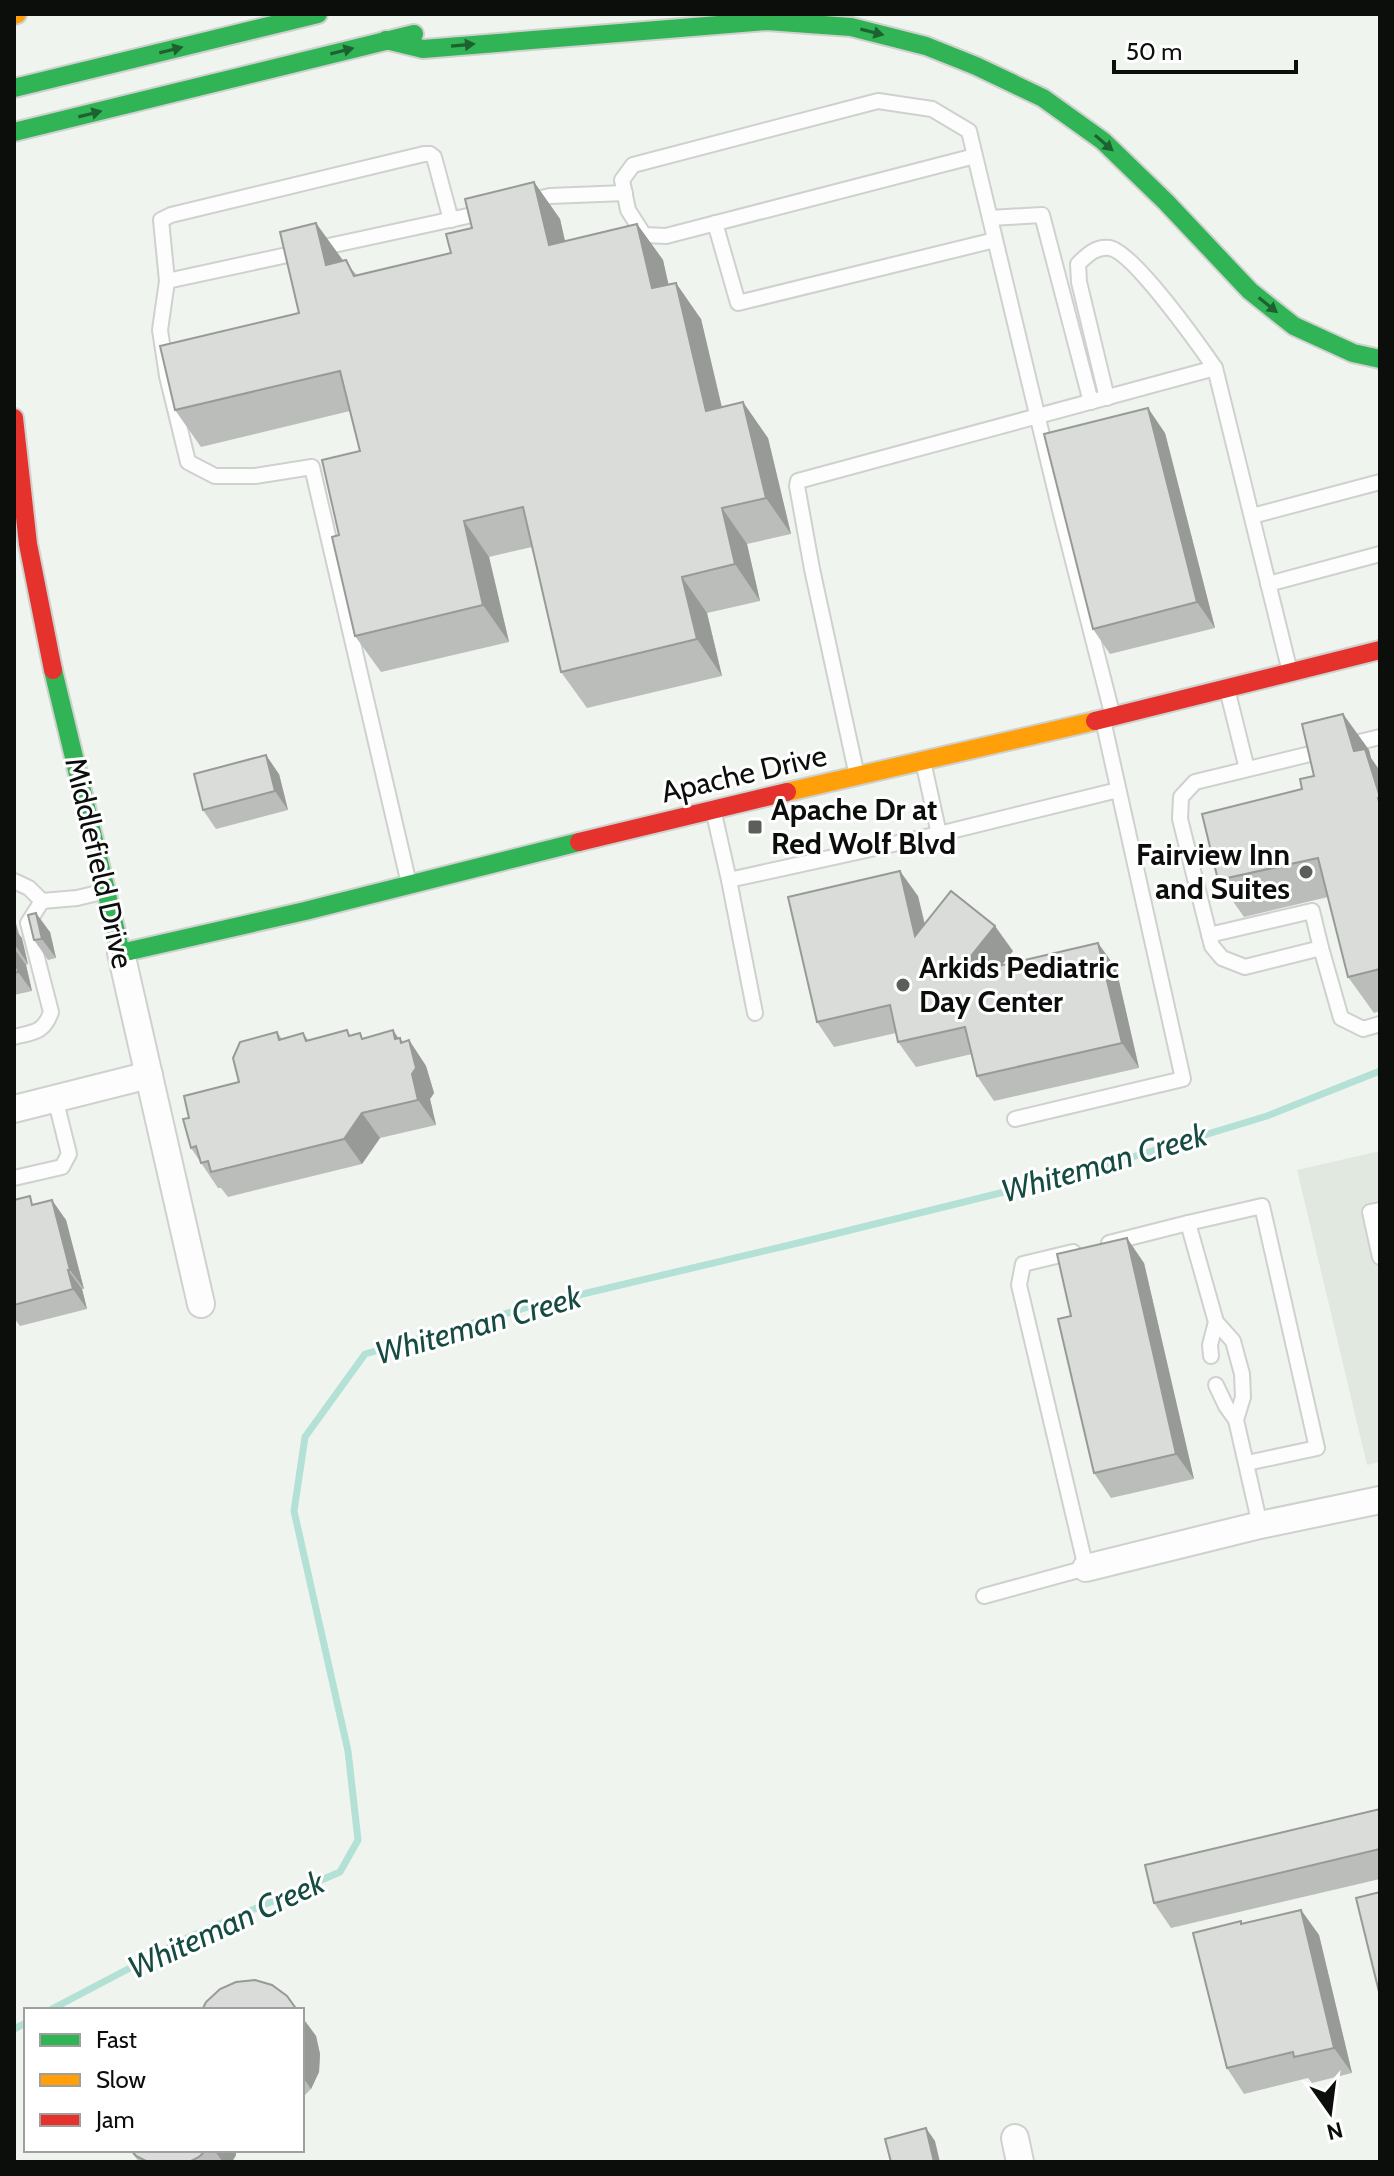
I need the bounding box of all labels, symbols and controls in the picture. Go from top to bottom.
scale bar [1114,24,1296,74]
one-way arrow [859,27,884,39]
text: 50 m [1126,37,1182,66]
one-way arrow [451,39,476,52]
one-way arrow [159,43,184,55]
one-way arrow [330,45,355,57]
one-way arrow [77,107,102,119]
one-way arrow [1094,134,1114,151]
one-way arrow [1258,296,1278,313]
street label: Apache Drive [657,736,830,811]
street label: Middlefield Drive [57,754,142,972]
place label: Apache Dr at Red Wolf Blvd [771,791,956,862]
marker: Apache Dr at Red Wolf Blvd [746,818,764,836]
place label: Fairview Inn and Suites [1136,836,1290,907]
marker: Fairview Inn and Suites [1297,863,1315,881]
place label: Arkids Pediatric Day Center [919,949,1119,1020]
marker: Arkids Pediatric Day Center [894,976,912,994]
water label: Whiteman Creek [996,1114,1213,1211]
water label: Whiteman Creek [370,1276,587,1373]
water label: Whiteman Creek [121,1861,331,1987]
legend [24,2008,304,2152]
text: Fast [96,2025,137,2054]
text: Slow [96,2065,146,2094]
north arrow [1290,2072,1370,2152]
text: Jam [95,2105,134,2134]
text: N [1324,2116,1346,2146]

